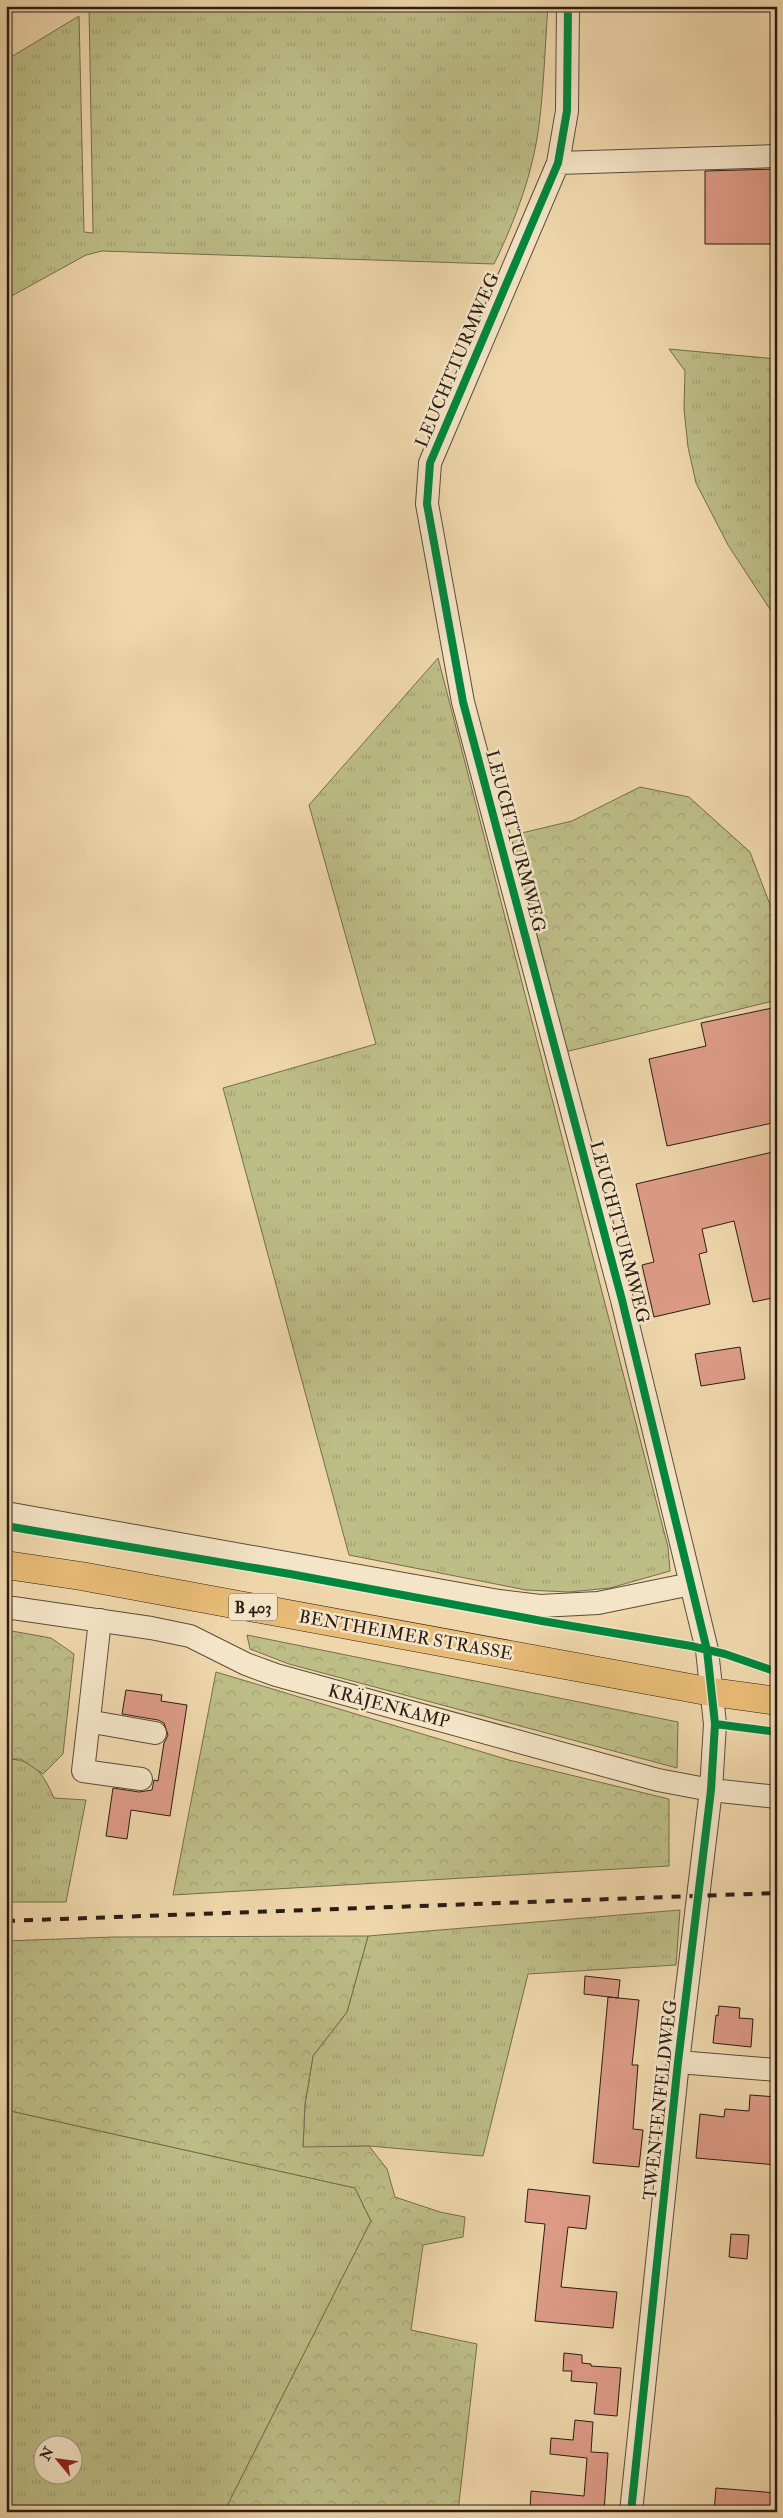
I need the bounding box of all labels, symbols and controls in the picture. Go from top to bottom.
street label: LEUCHTTURMWEG [410,269,505,451]
street label: LEUCHTTURMWEG [480,747,551,935]
street label: LEUCHTTURMWEG [584,1138,655,1326]
road number: B 403 [229,1594,277,1620]
street label: BENTHEIMER STRASSE [297,1605,515,1666]
street label: KRÄJENKAMP [326,1679,453,1734]
street label: TWENTENFELDWEG [639,1999,682,2201]
north arrow [32,2436,82,2486]
text: N [36,2444,58,2464]

